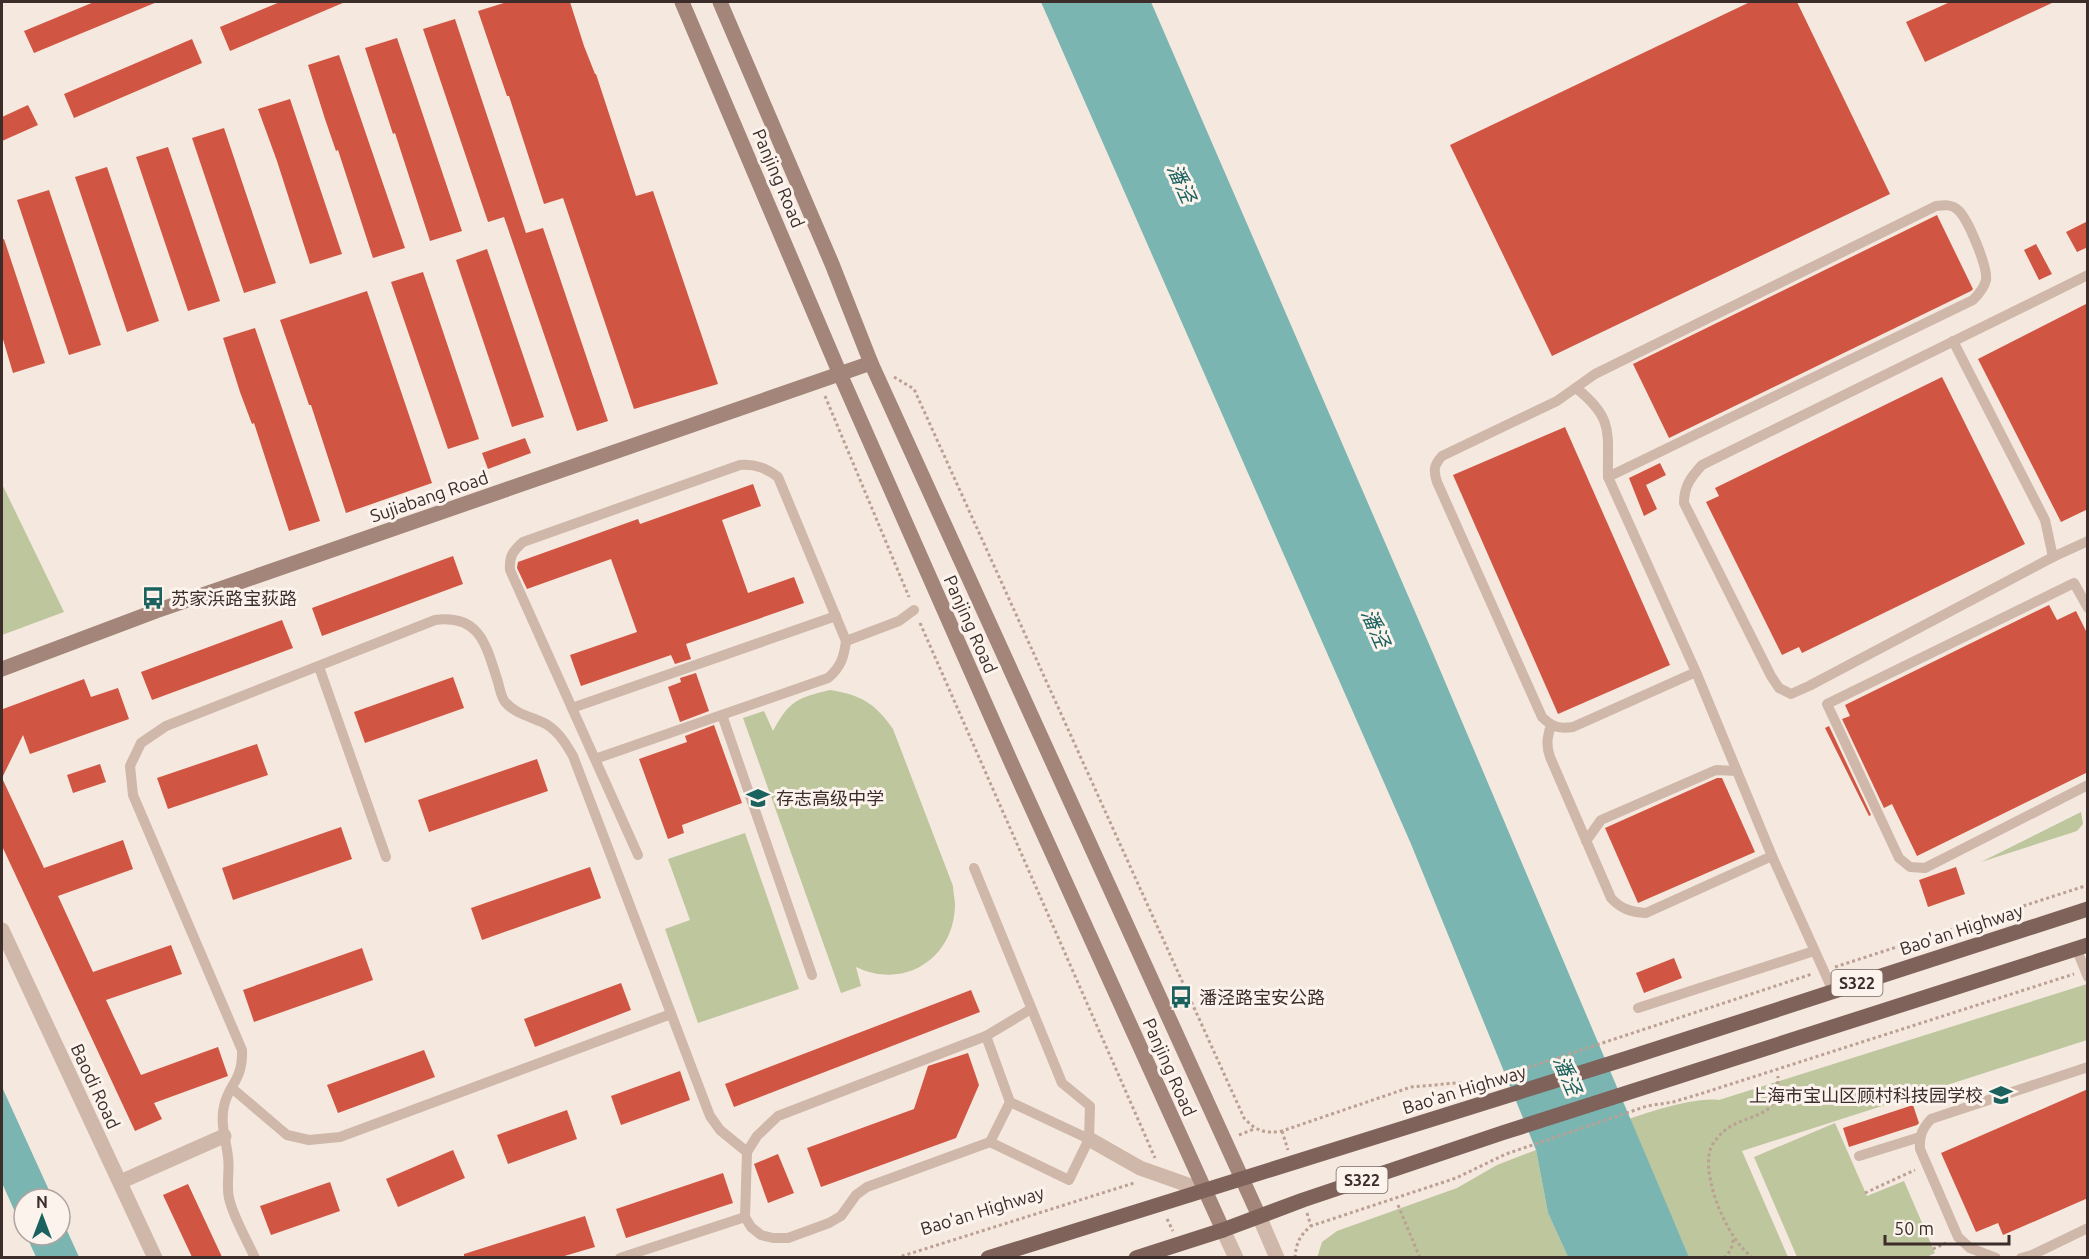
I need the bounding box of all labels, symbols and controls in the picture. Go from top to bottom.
street label: Panjing Road [749,126,809,230]
water label: 潘泾 [1163,160,1201,208]
street label: Sujiabang Road [367,466,491,526]
street label: Panjing Road [940,572,1002,676]
bus stop icon: 苏家浜路宝荻路 [140,585,166,611]
place label: 苏家浜路宝荻路 [171,588,297,608]
water label: 潘泾 [1357,605,1395,653]
school or university icon: 存志高级中学 [745,785,771,811]
place label: 存志高级中学 [776,788,884,808]
street label: Bao'an Highway [1897,900,2025,958]
road number: S322 [1832,970,1882,996]
bus stop icon: 潘泾路宝安公路 [1168,984,1194,1010]
place label: 潘泾路宝安公路 [1199,987,1325,1007]
street label: Panjing Road [1139,1015,1201,1119]
street label: Baodi Road [68,1040,124,1132]
water label: 潘泾 [1550,1052,1587,1100]
street label: Bao'an Highway [1400,1061,1529,1117]
school or university icon: 上海市宝山区顾村科技园学校 [1988,1082,2014,1108]
place label: 上海市宝山区顾村科技园学校 [1749,1085,1983,1105]
road number: S322 [1336,1167,1388,1193]
street label: Bao'an Highway [918,1182,1047,1238]
north arrow [12,1187,72,1247]
text: N [36,1193,48,1211]
scale bar [1885,1208,2010,1246]
text: 50 m [1894,1218,1934,1238]

